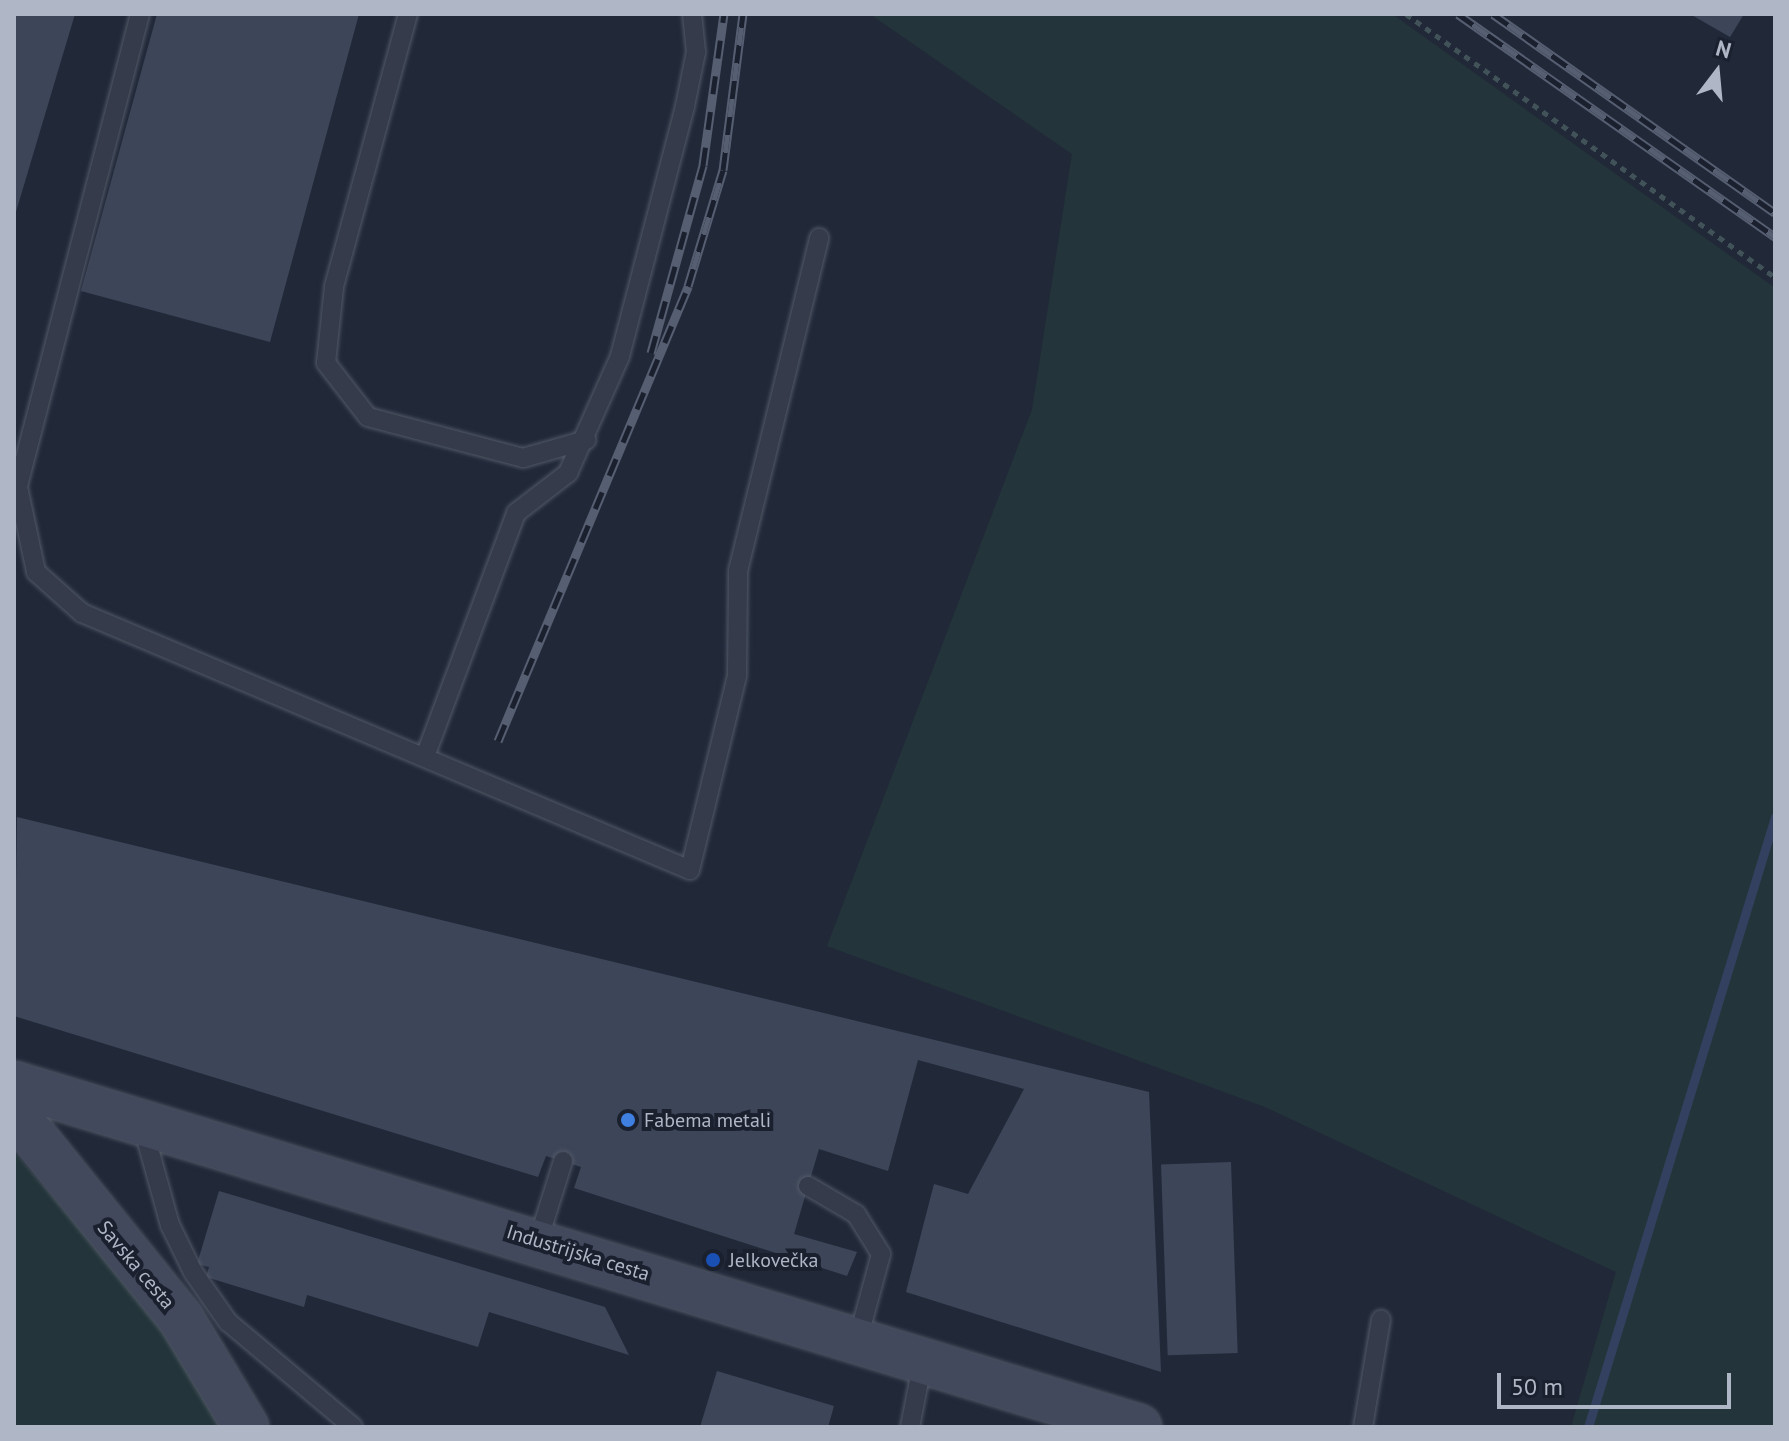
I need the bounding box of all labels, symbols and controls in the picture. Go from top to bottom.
north arrow [1677,32,1757,112]
text: N [1713,33,1734,64]
place label: Fabema metali [644,1108,771,1132]
marker: Fabema metali [619,1111,637,1129]
street label: Savska cesta [92,1216,180,1314]
street label: Industrijska cesta [504,1220,652,1286]
place label: Jelkovečka [729,1248,819,1272]
marker: Jelkovečka [704,1251,722,1269]
scale bar [1501,1357,1735,1407]
text: 50 m [1511,1371,1563,1402]

